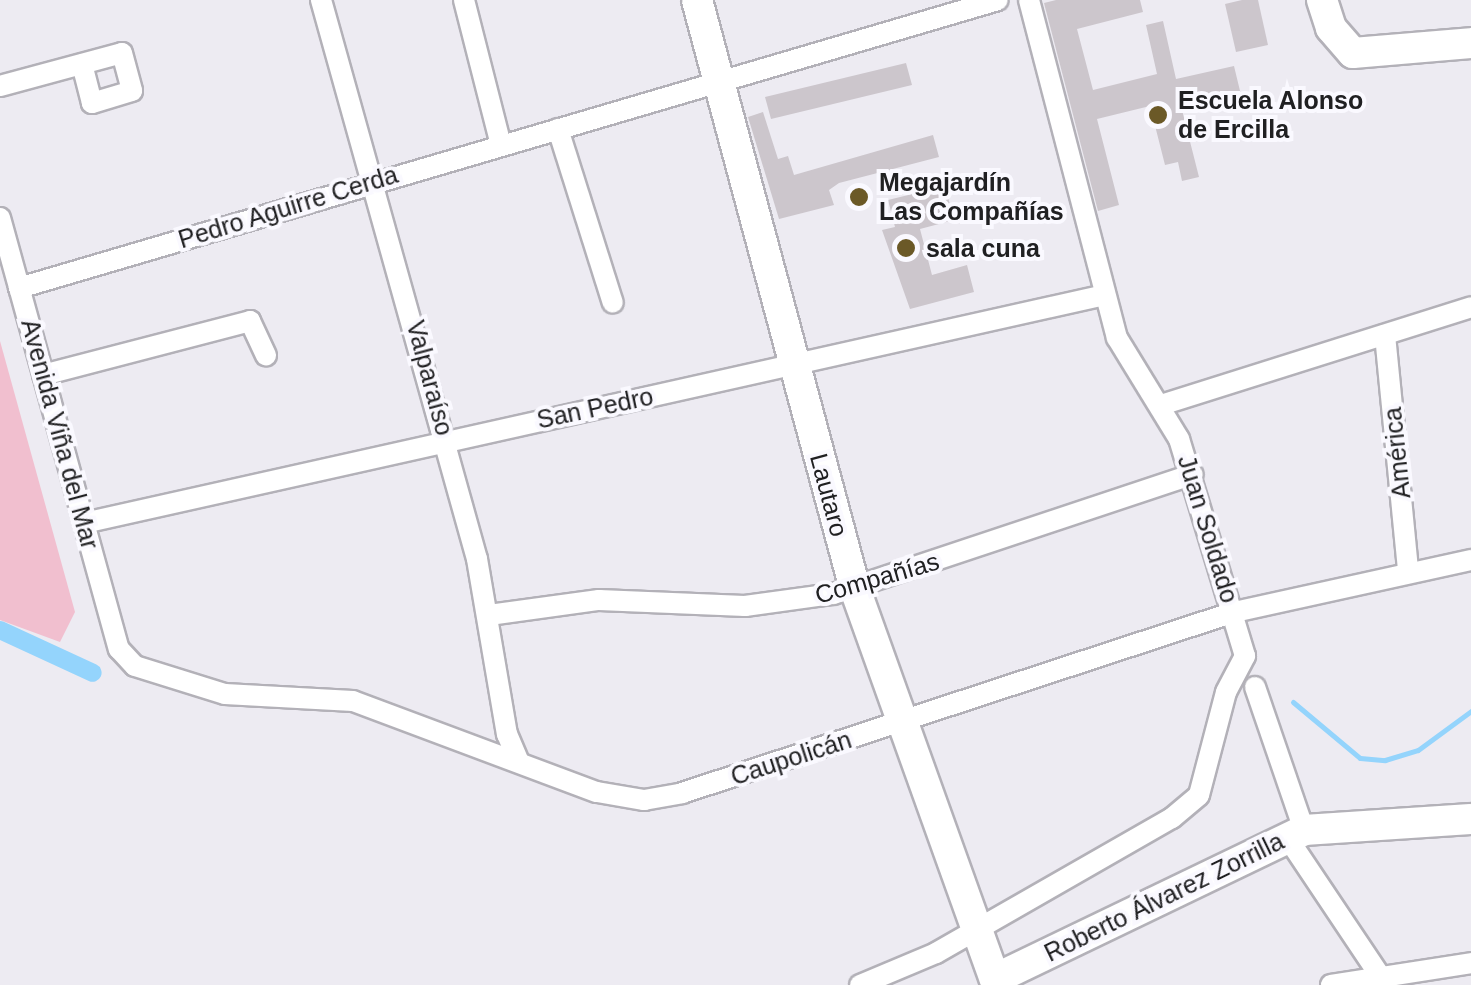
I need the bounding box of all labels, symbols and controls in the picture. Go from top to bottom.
place label: Escuela Alonso de Ercilla [1178,86,1364,145]
marker: Escuela Alonso de Ercilla [1147,104,1169,126]
street label: Pedro Aguirre Cerda [174,159,402,255]
place label: Megajardín Las Compañías [879,168,1064,227]
marker: Megajardín Las Compañías [848,186,870,208]
place label: sala cuna [926,233,1040,263]
marker: sala cuna [895,237,917,259]
street label: Avenida Viña del Mar [15,316,105,552]
street label: Valparaíso [400,317,460,439]
street label: San Pedro [534,381,656,435]
street label: América [1377,406,1417,500]
street label: Lautaro [804,450,854,540]
street label: Juan Soldado [1171,452,1245,606]
street label: Compañías [811,546,943,610]
street label: Caupolicán [727,724,855,792]
street label: Roberto Álvarez Zorrilla [1039,826,1289,968]

